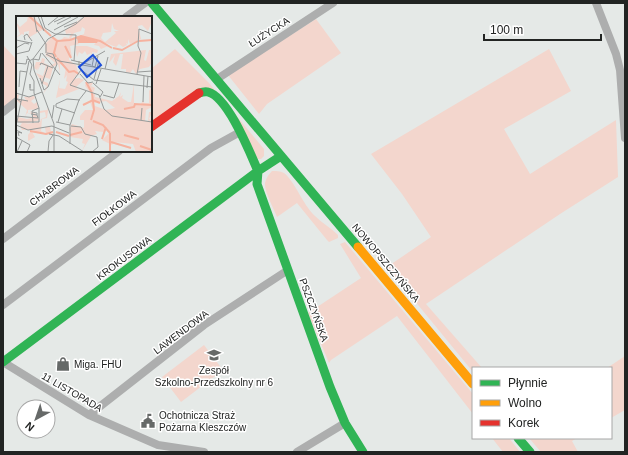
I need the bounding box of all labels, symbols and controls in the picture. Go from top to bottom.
street label: ŁUŻYCKA [246,14,292,49]
inset map [16,16,152,152]
scale bar [484,16,601,42]
text: 100 m [490,23,523,37]
street label: CHABROWA [27,164,81,208]
street label: FIOŁKOWA [90,188,138,228]
street label: NOWOPSZCZYŃSKA [350,221,423,305]
street label: KROKUSOWA [94,234,154,282]
street label: PSZCZYŃSKA [297,276,332,344]
street label: LAWENDOWA [151,308,211,356]
school or university icon: Zespół Szkolno-Przedszkolny nr 6 [206,347,222,363]
shop icon: Miga. FHU [55,356,71,372]
place label: Miga. FHU [74,359,122,370]
place label: Zespół Szkolno-Przedszkolny nr 6 [155,365,274,388]
legend [472,367,612,439]
street label: 11 LISTOPADA [40,370,105,414]
text: Płynnie [508,376,548,390]
text: Wolno [508,396,542,410]
north arrow [16,399,56,439]
place label: Ochotnicza Straż Pożarna Kleszczów [159,410,247,433]
public building icon: Ochotnicza Straż Pożarna Kleszczów [140,413,156,429]
text: Korek [508,416,540,430]
text: N [23,419,36,434]

